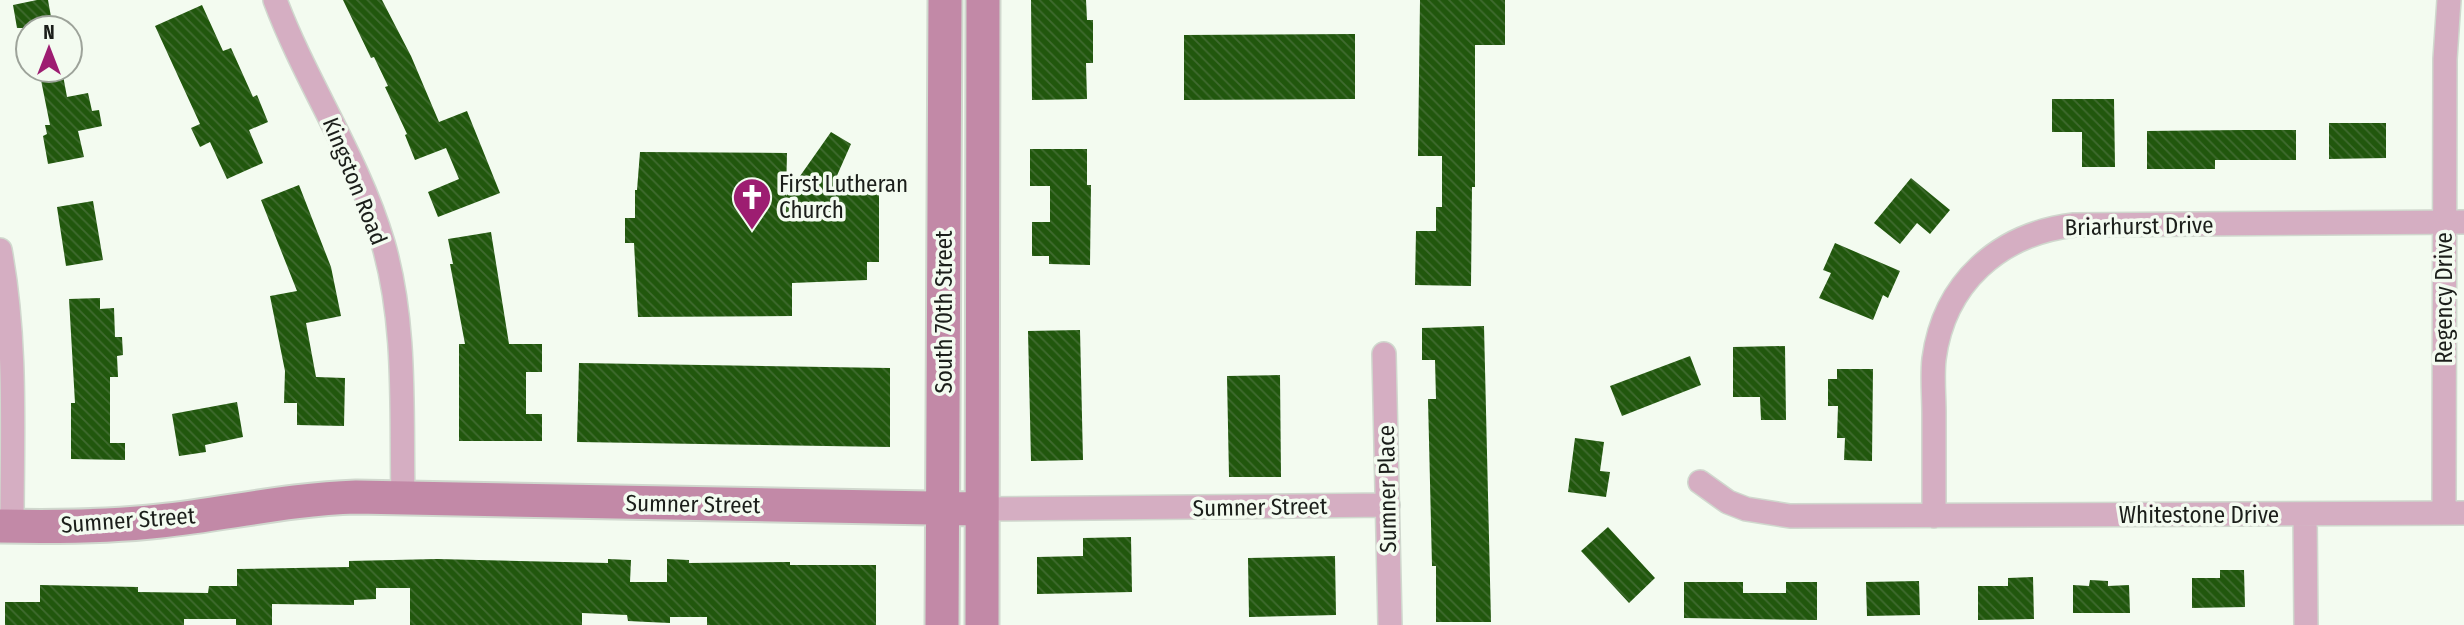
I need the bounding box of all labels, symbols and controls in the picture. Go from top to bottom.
north arrow [14,14,84,84]
text: N [43,21,55,44]
street label: Kingston Road [317,113,393,249]
place label: First Lutheran Church [779,170,908,224]
church icon: First Lutheran Church [731,176,773,231]
street label: Briarhurst Drive [2064,211,2214,241]
street label: South 70th Street [930,230,958,394]
street label: Regency Drive [2430,232,2458,364]
street label: Sumner Place [1372,425,1402,553]
street label: Sumner Street [625,489,761,519]
street label: Sumner Street [1192,492,1328,522]
street label: Sumner Street [60,501,197,539]
street label: Whitestone Drive [2119,501,2279,529]

